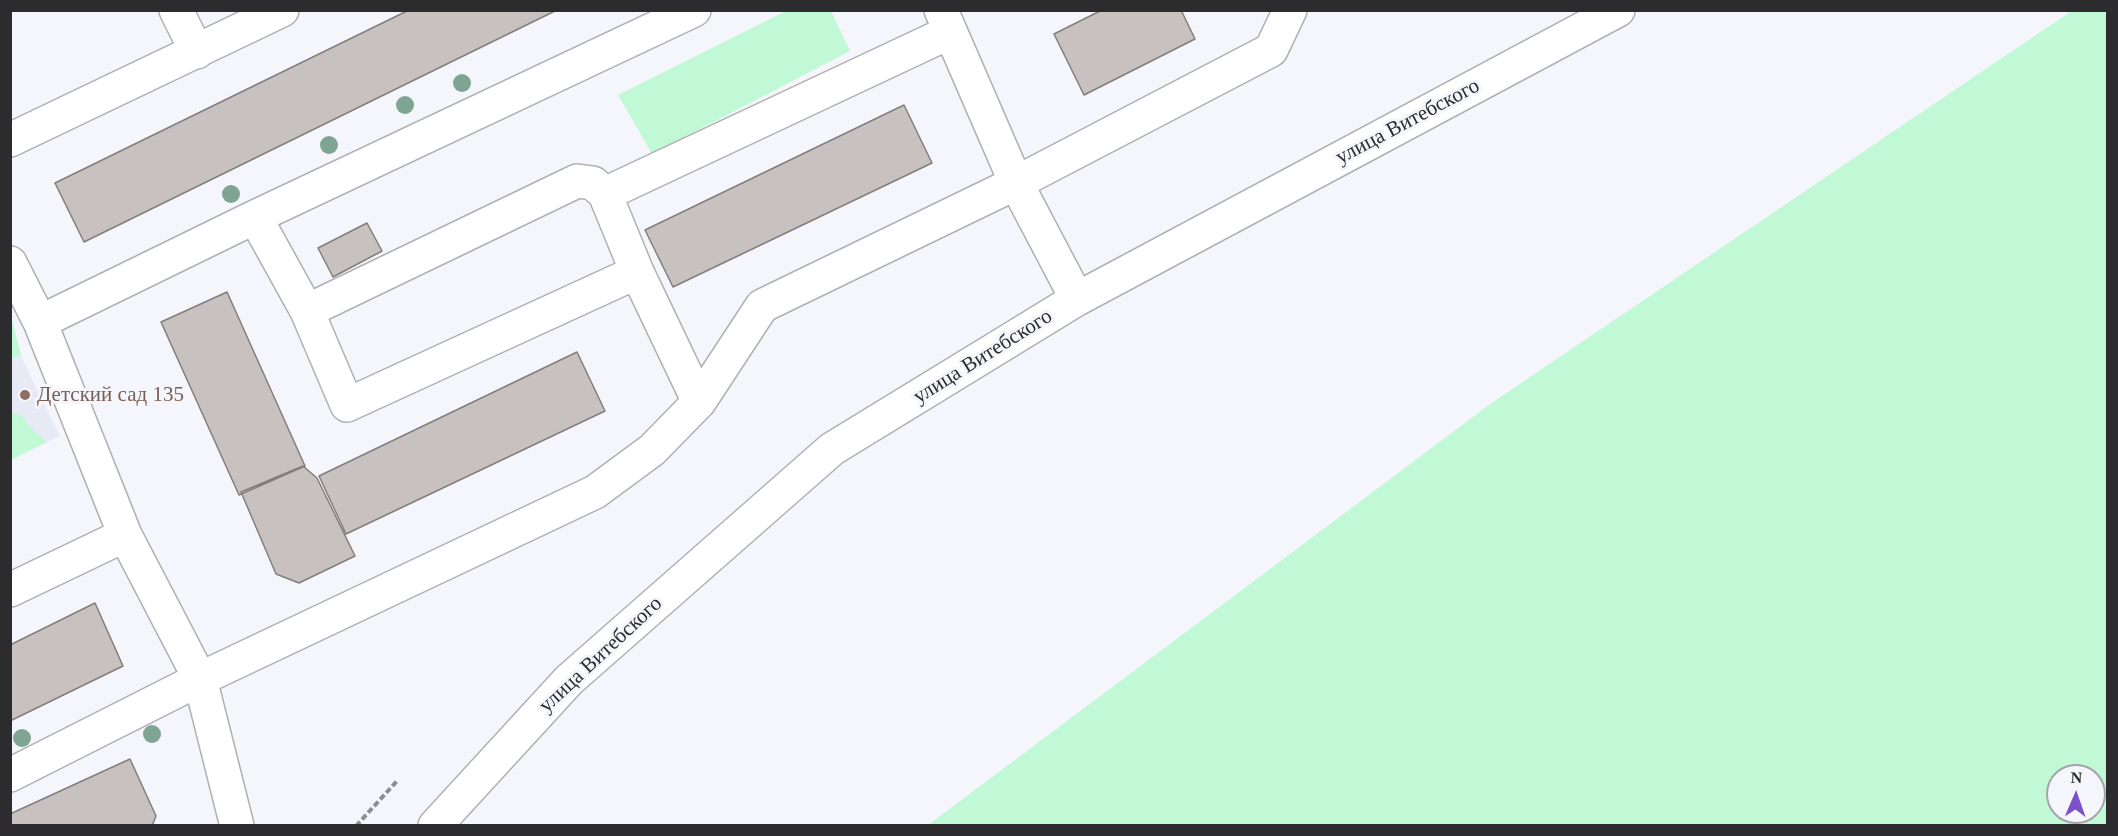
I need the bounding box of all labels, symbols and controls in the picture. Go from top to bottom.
street label: улица Витебского [1332,74,1484,170]
street label: улица Витебского [909,304,1057,410]
place label: Детский сад 135 [37,382,184,408]
marker: Детский сад 135 [18,388,32,402]
street label: улица Витебского [534,592,668,718]
north arrow [2046,764,2106,824]
text: N [2071,769,2083,786]

